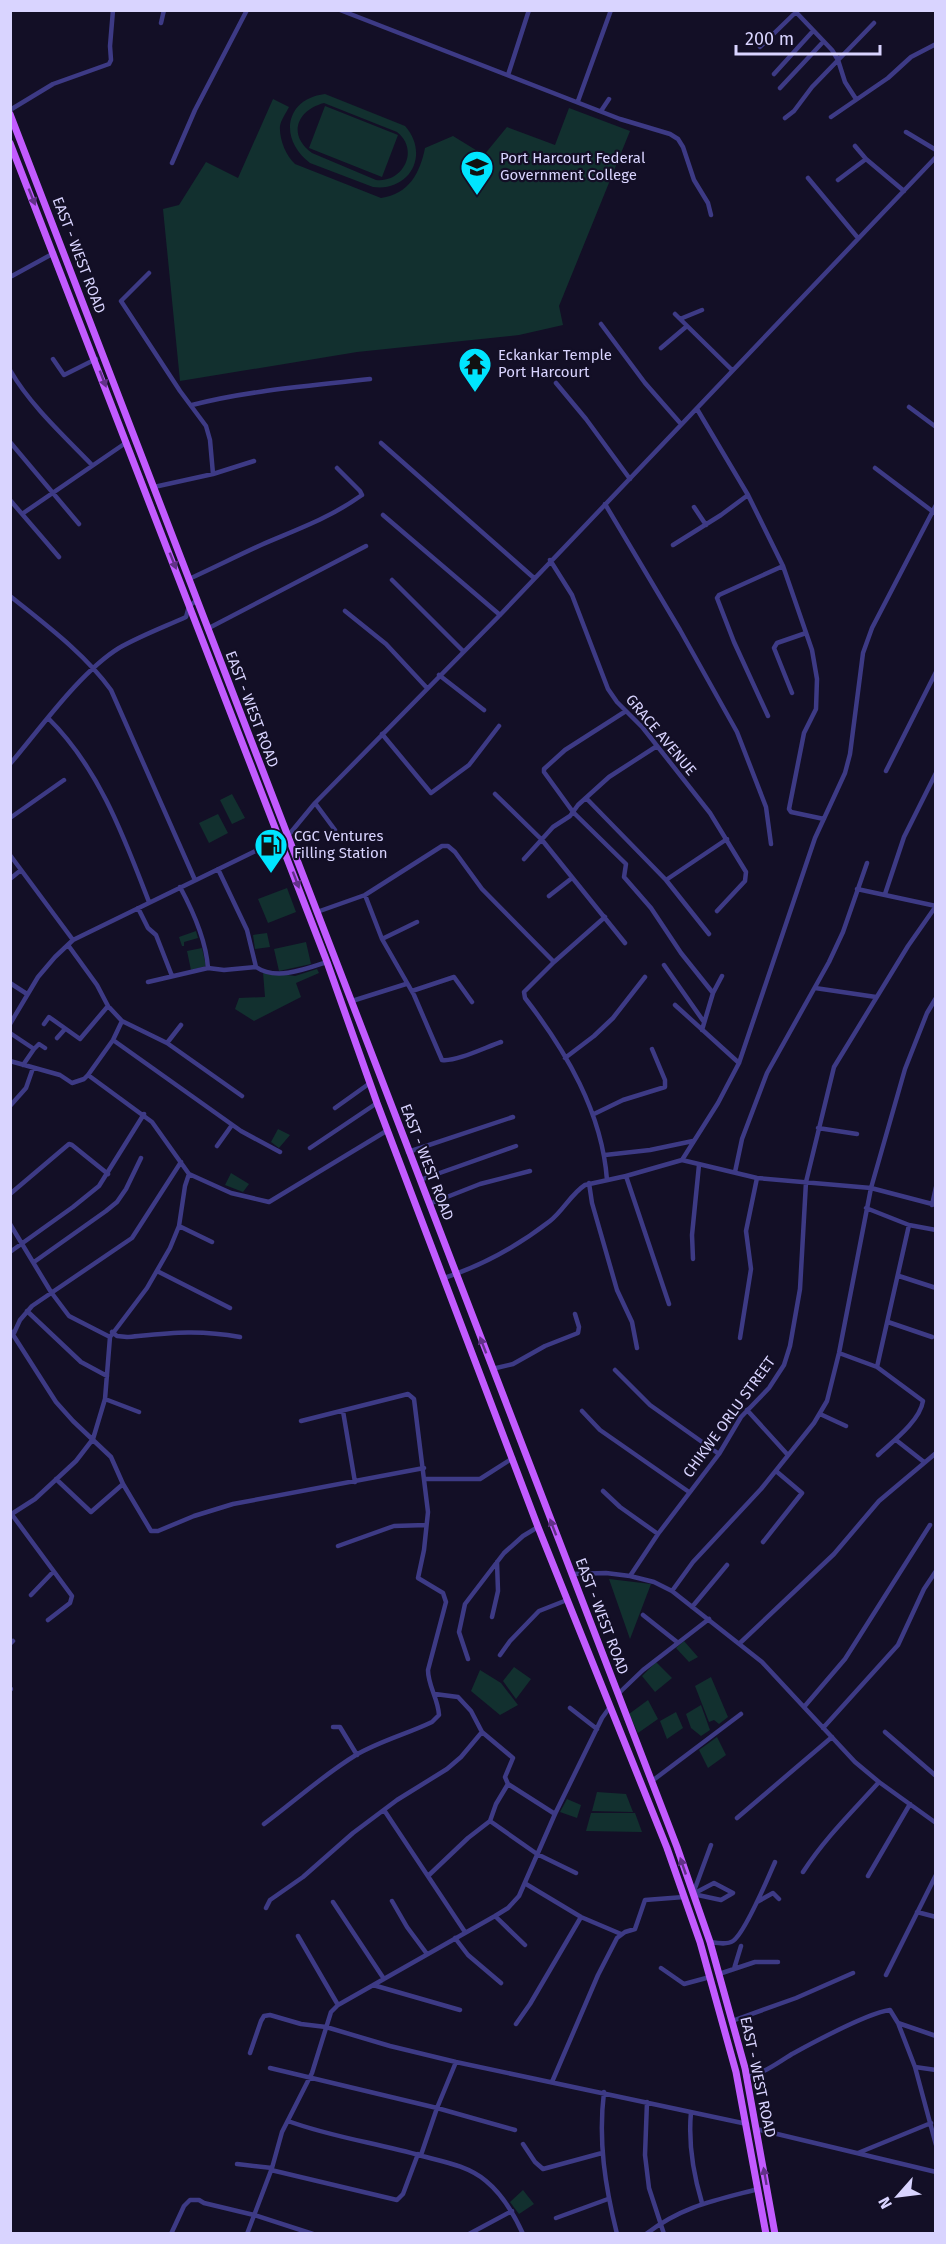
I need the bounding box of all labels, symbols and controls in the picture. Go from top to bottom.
scale bar [736,18,880,56]
text: 200 m [745,28,794,50]
school or university icon: Port Harcourt Federal Government College [459,149,495,196]
place label: Port Harcourt Federal Government College [500,149,646,184]
one-way arrow [28,188,37,206]
street label: EAST - WEST ROAD [48,194,110,316]
temple icon: Eckankar Temple Port Harcourt [457,346,493,393]
place label: Eckankar Temple Port Harcourt [498,346,612,381]
one-way arrow [99,370,108,388]
one-way arrow [169,552,178,570]
street label: EAST - WEST ROAD [221,648,283,770]
street label: GRACE AVENUE [622,691,700,779]
fuel station icon: CGC Ventures Filling Station [253,827,289,874]
place label: CGC Ventures Filling Station [294,827,388,862]
one-way arrow [291,871,301,889]
street label: EAST - WEST ROAD [396,1101,458,1223]
one-way arrow [478,1336,487,1354]
street label: CHIKWE ORLU STREET [679,1353,779,1481]
one-way arrow [548,1518,557,1536]
street label: EAST - WEST ROAD [571,1555,633,1677]
one-way arrow [678,1857,688,1875]
street label: EAST - WEST ROAD [736,2015,780,2139]
one-way arrow [760,2166,769,2185]
north arrow [868,2166,928,2226]
text: N [874,2194,896,2212]

